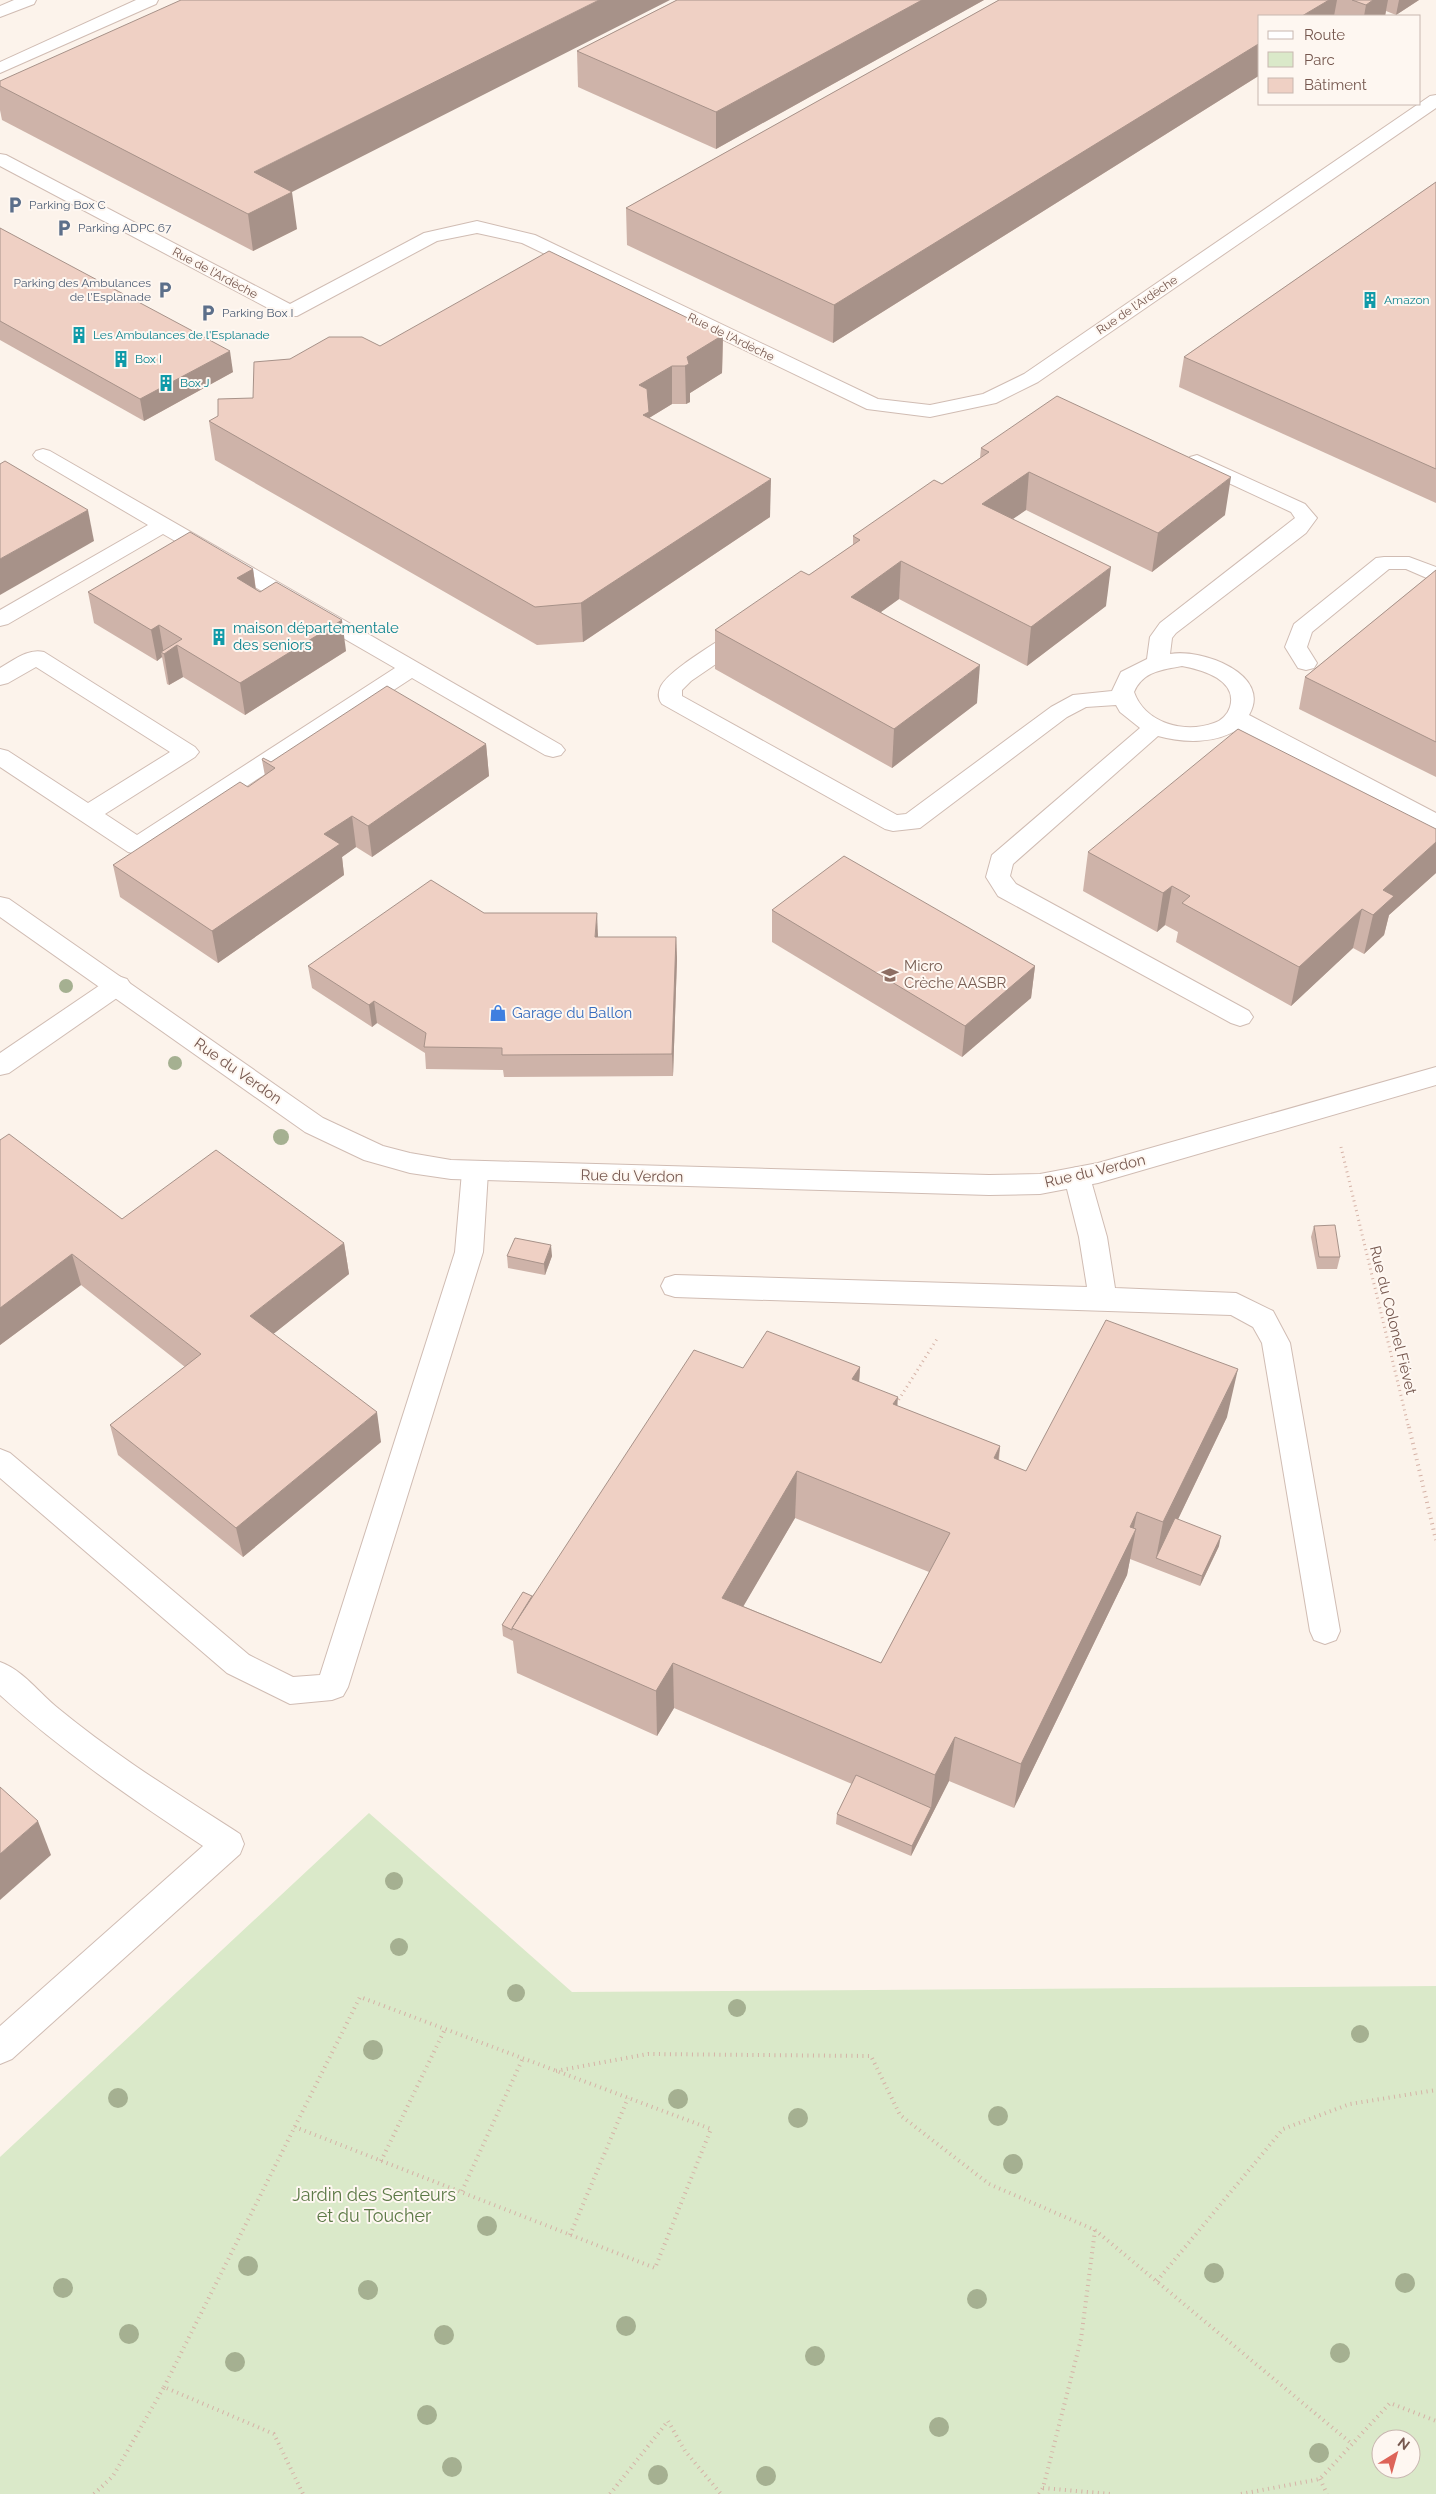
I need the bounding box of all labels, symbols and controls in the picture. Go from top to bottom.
legend [1258,15,1421,105]
text: Route [1304,26,1345,44]
text: Parc [1304,51,1335,69]
text: Bâtiment [1304,76,1367,94]
parking icon: Parking Box C [5,195,25,215]
place label: Parking Box C [29,198,106,212]
parking icon: Parking ADPC 67 [54,218,74,238]
place label: Parking ADPC 67 [78,221,172,235]
street label: Rue de l'Ardèche [170,245,260,301]
street label: Rue de l'Ardèche [1094,273,1180,337]
place label: Parking des Ambulances de l'Esplanade [14,276,151,304]
parking icon: Parking des Ambulances de l'Esplanade [155,280,175,300]
building icon: Amazon [1360,290,1380,310]
place label: Amazon [1384,293,1430,307]
parking icon: Parking Box I [198,303,218,323]
place label: Parking Box I [222,306,294,320]
street label: Rue de l'Ardèche [685,310,777,364]
building icon: Les Ambulances de l'Esplanade [69,325,89,345]
place label: Les Ambulances de l'Esplanade [93,328,270,342]
building icon: Box I [111,349,131,369]
place label: Box I [135,352,162,366]
building icon: Box J [156,373,176,393]
place label: Box J [180,376,209,390]
place label: maison départementale des seniors [233,619,399,654]
building icon: maison départementale des seniors [209,627,229,647]
place label: Micro Crèche AASBR [904,957,1006,992]
school or university icon: Micro Crèche AASBR [880,965,900,985]
shop icon: Garage du Ballon [488,1003,508,1023]
place label: Garage du Ballon [512,1004,632,1022]
street label: Rue du Verdon [191,1034,285,1108]
street label: Rue du Verdon [1043,1151,1147,1191]
street label: Rue du Verdon [580,1166,684,1186]
street label: Rue du Colonel Fiévet [1366,1244,1420,1396]
park label: Jardin des Senteurs et du Toucher [292,2184,456,2226]
north arrow [1371,2429,1421,2479]
text: N [1395,2434,1413,2453]

